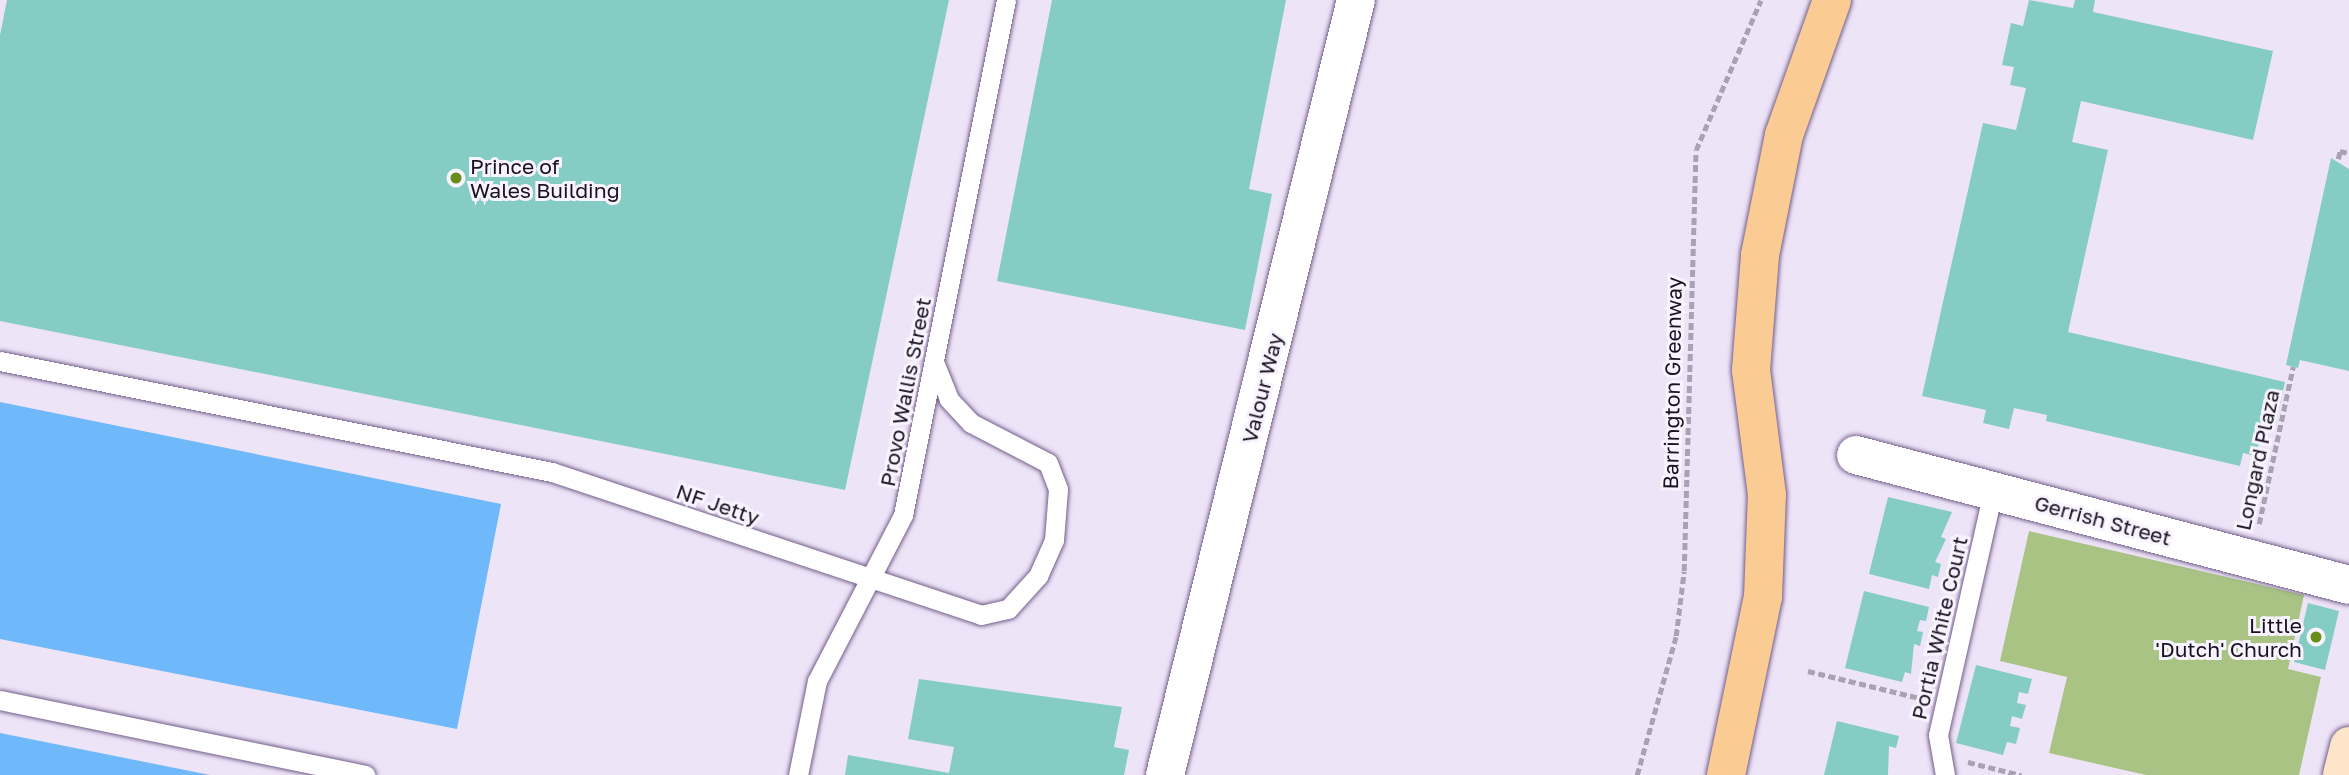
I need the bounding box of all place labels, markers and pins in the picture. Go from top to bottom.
place label: Prince of Wales Building [470,153,620,203]
marker: Prince of Wales Building [448,170,464,186]
place label: Little 'Dutch' Church [2155,612,2302,662]
marker: Little 'Dutch' Church [2308,629,2324,645]

